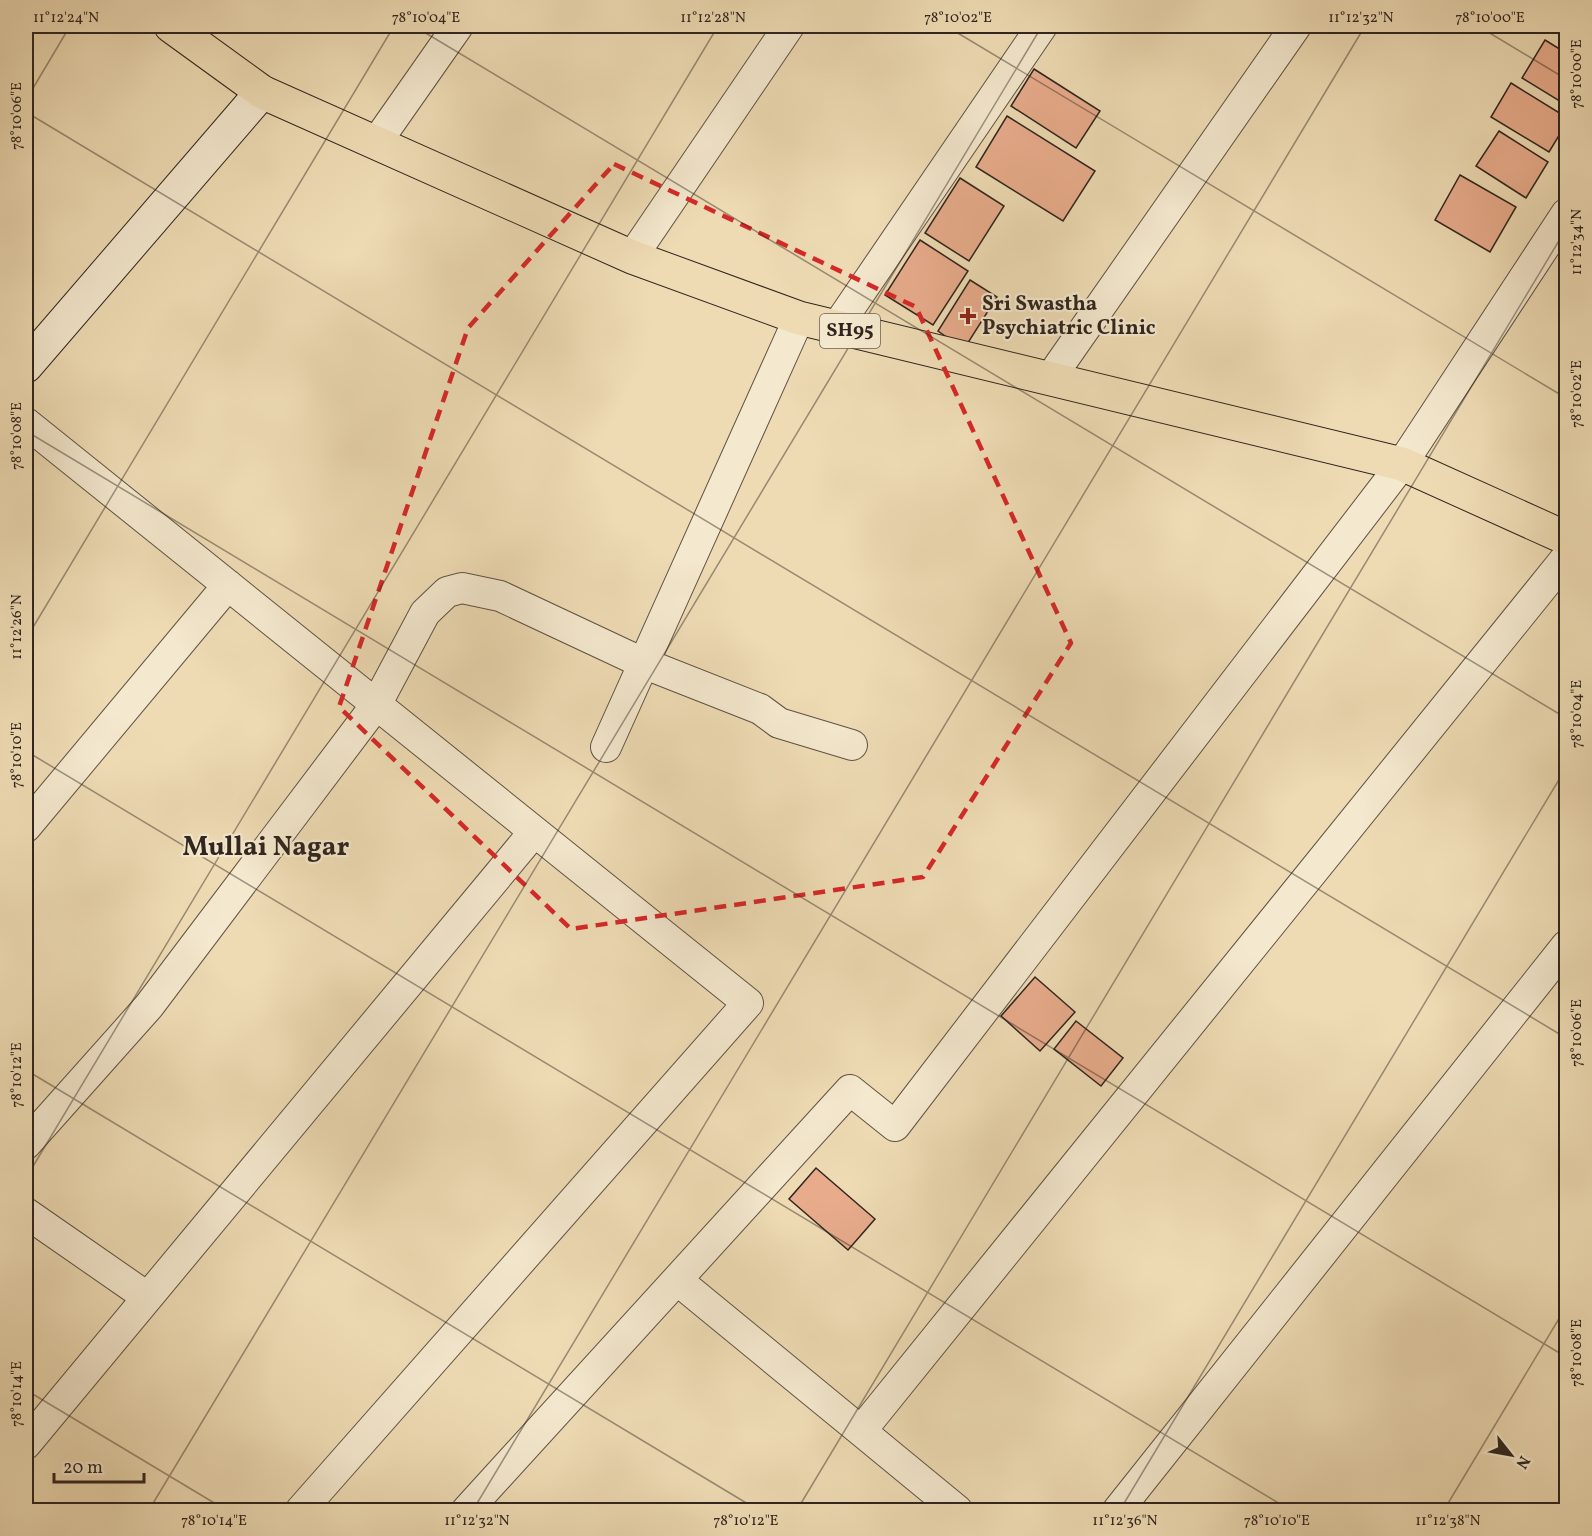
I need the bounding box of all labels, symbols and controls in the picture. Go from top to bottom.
text: 11°12'24"N [33,8,99,29]
text: 78°10'04"E [392,8,460,29]
text: 11°12'28"N [680,8,746,29]
text: 78°10'02"E [924,8,992,29]
text: 11°12'32"N [1328,8,1394,29]
text: 78°10'00"E [1455,8,1525,29]
text: 78°10'00"E [1567,39,1588,109]
text: 78°10'06"E [7,82,28,150]
text: 11°12'34"N [1567,209,1588,275]
place label: Sri Swastha Psychiatric Clinic [982,290,1156,343]
marker: Sri Swastha Psychiatric Clinic [959,307,977,325]
road number: SH95 [820,314,880,348]
text: 78°10'02"E [1567,360,1588,428]
text: 78°10'08"E [7,402,28,470]
text: 11°12'26"N [7,594,28,660]
text: 78°10'04"E [1567,680,1588,748]
text: 78°10'10"E [7,722,28,788]
district label: Mullai Nagar [183,829,350,867]
text: 78°10'06"E [1567,999,1588,1067]
text: 78°10'12"E [7,1042,28,1108]
text: 78°10'08"E [1567,1319,1588,1387]
text: 78°10'14"E [7,1361,28,1427]
north arrow [1481,1425,1541,1485]
scale bar [54,1446,144,1484]
text: N [1510,1451,1535,1473]
text: 20 m [63,1456,103,1481]
text: 78°10'14"E [181,1511,247,1532]
text: 11°12'32"N [444,1511,510,1532]
text: 78°10'12"E [713,1511,779,1532]
text: 11°12'36"N [1092,1511,1158,1532]
text: 78°10'10"E [1244,1511,1310,1532]
text: 11°12'38"N [1415,1511,1481,1532]

